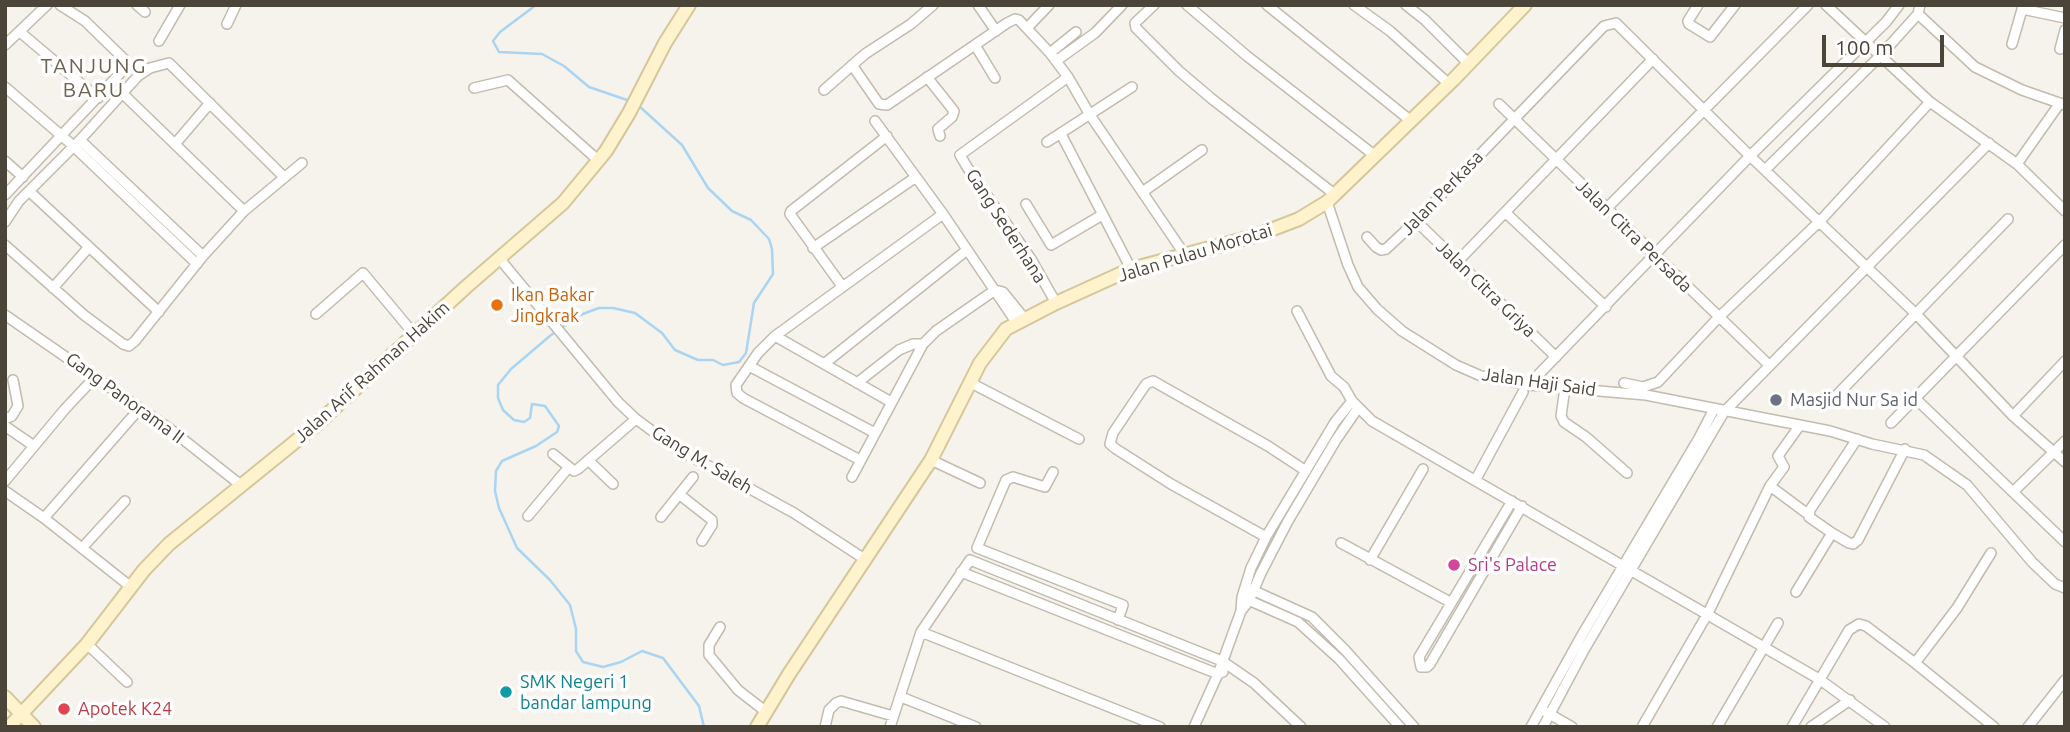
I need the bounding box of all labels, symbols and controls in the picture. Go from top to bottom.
scale bar [1825,21,1948,65]
text: 100 m [1835,35,1893,59]
district label: TANJUNG BARU [41,53,147,103]
street label: Jalan Perkasa [1396,146,1488,240]
street label: Gang Sederhana [961,165,1051,287]
street label: Jalan Citra Persada [1571,175,1697,297]
street label: Jalan Pulau Morotai [1115,219,1275,287]
street label: Jalan Citra Griya [1432,236,1540,342]
place label: Ikan Bakar Jingkrak [511,284,594,326]
street label: Jalan Arif Rahman Hakim [290,297,454,447]
marker: Ikan Bakar Jingkrak [489,297,505,313]
street label: Gang Panorama II [62,348,188,448]
street label: Jalan Haji Said [1481,363,1597,401]
place label: Masjid Nur Sa id [1790,389,1918,411]
marker: Masjid Nur Sa id [1768,392,1784,408]
street label: Gang M. Saleh [648,421,756,499]
place label: Sri's Palace [1468,554,1557,576]
marker: Sri's Palace [1446,557,1462,573]
place label: SMK Negeri 1 bandar lampung [520,671,652,714]
marker: SMK Negeri 1 bandar lampung [498,684,514,700]
place label: Apotek K24 [78,698,172,720]
marker: Apotek K24 [56,701,72,717]

